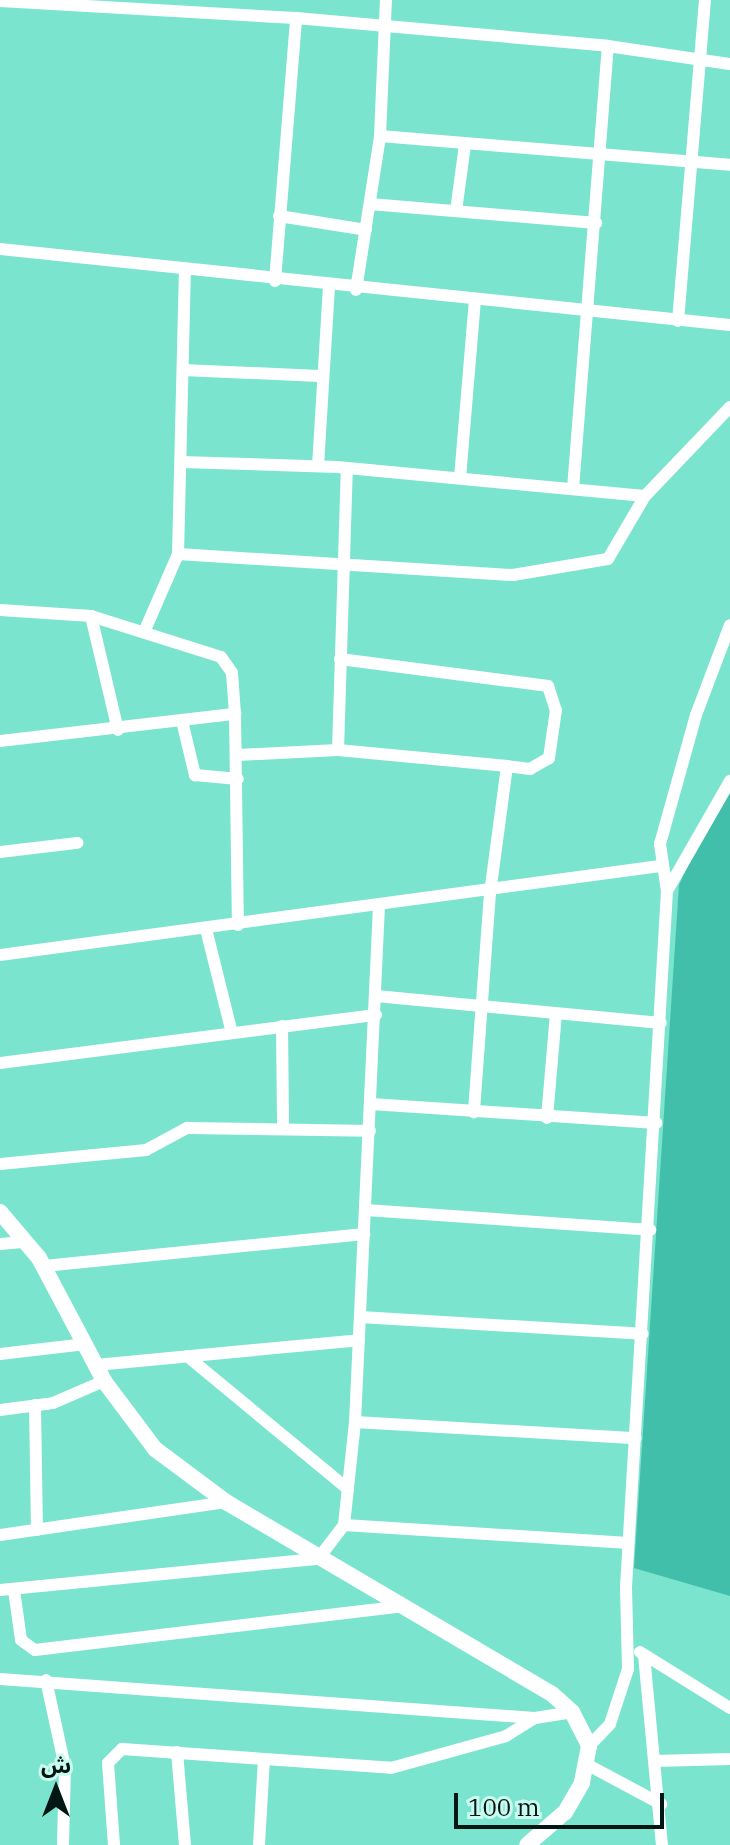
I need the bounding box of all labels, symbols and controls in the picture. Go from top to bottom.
north arrow [16,1749,96,1829]
text: ش [41,1750,71,1779]
scale bar [458,1777,668,1827]
text: 100 m [468,1791,540,1823]

